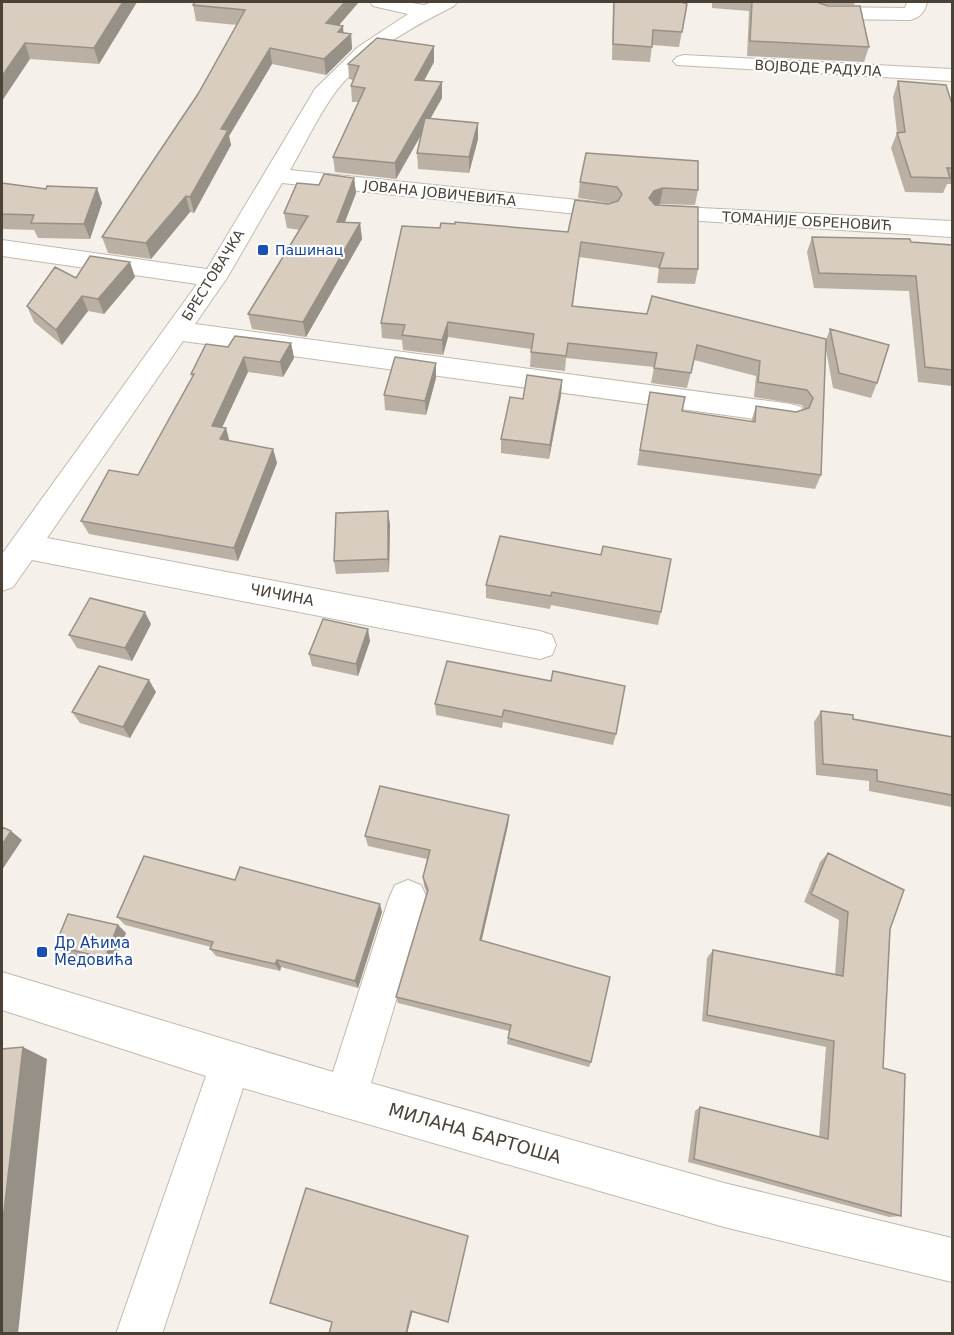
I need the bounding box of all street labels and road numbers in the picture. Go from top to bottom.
street label: ВОЈВОДЕ РАДУЛА [754,57,882,79]
street label: ЈОВАНА ЈОВИЧЕВИЋА [362,177,517,209]
street label: ТОМАНИЈЕ ОБРЕНОВИЋ [721,209,892,233]
street label: БРЕСТОВАЧКА [179,226,248,324]
street label: ЧИЧИНА [249,580,316,610]
street label: МИЛАНА БАРТОША [386,1098,564,1168]

